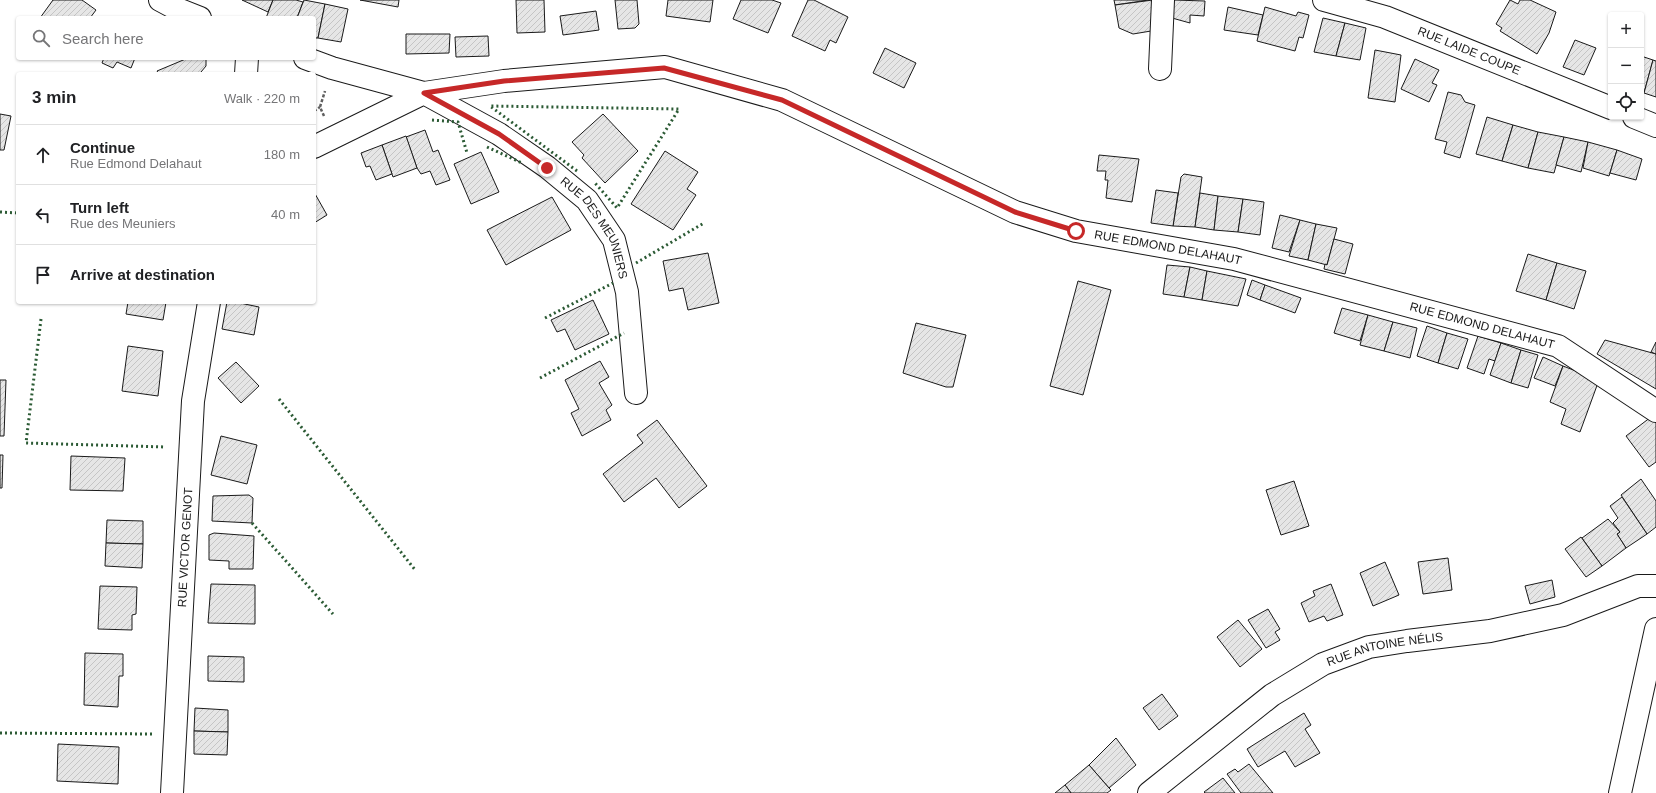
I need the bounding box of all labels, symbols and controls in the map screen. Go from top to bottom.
map controls [1608,12,1644,120]
button: + [1608,12,1644,48]
search box [16,16,316,60]
street label: RUE LAIDE COUPE [1416,24,1523,78]
icon: search [30,27,52,49]
text: Search here [62,30,144,47]
button: − [1608,48,1644,84]
button: locate [1608,84,1644,120]
text: 3 min [32,88,76,107]
text: Walk · 220 m [224,91,300,106]
text: Continue [70,139,135,156]
icon: ahead [32,144,54,166]
text: 180 m [264,147,300,162]
text: Rue Edmond Delahaut [70,156,202,171]
route end [538,159,556,177]
street label: RUE DES MEUNIERS [558,174,630,280]
text: Turn left [70,199,129,216]
icon: left [32,204,54,226]
text: 40 m [271,207,300,222]
text: Rue des Meuniers [70,216,176,231]
route start [1067,222,1085,240]
street label: RUE EDMOND DELAHAUT [1093,227,1244,268]
icon: arrive [32,264,54,286]
text: Arrive at destination [70,266,215,283]
street label: RUE EDMOND DELAHAUT [1408,299,1557,352]
street label: RUE VICTOR GENOT [175,486,195,608]
street label: RUE ANTOINE NÉLIS [1325,630,1444,669]

